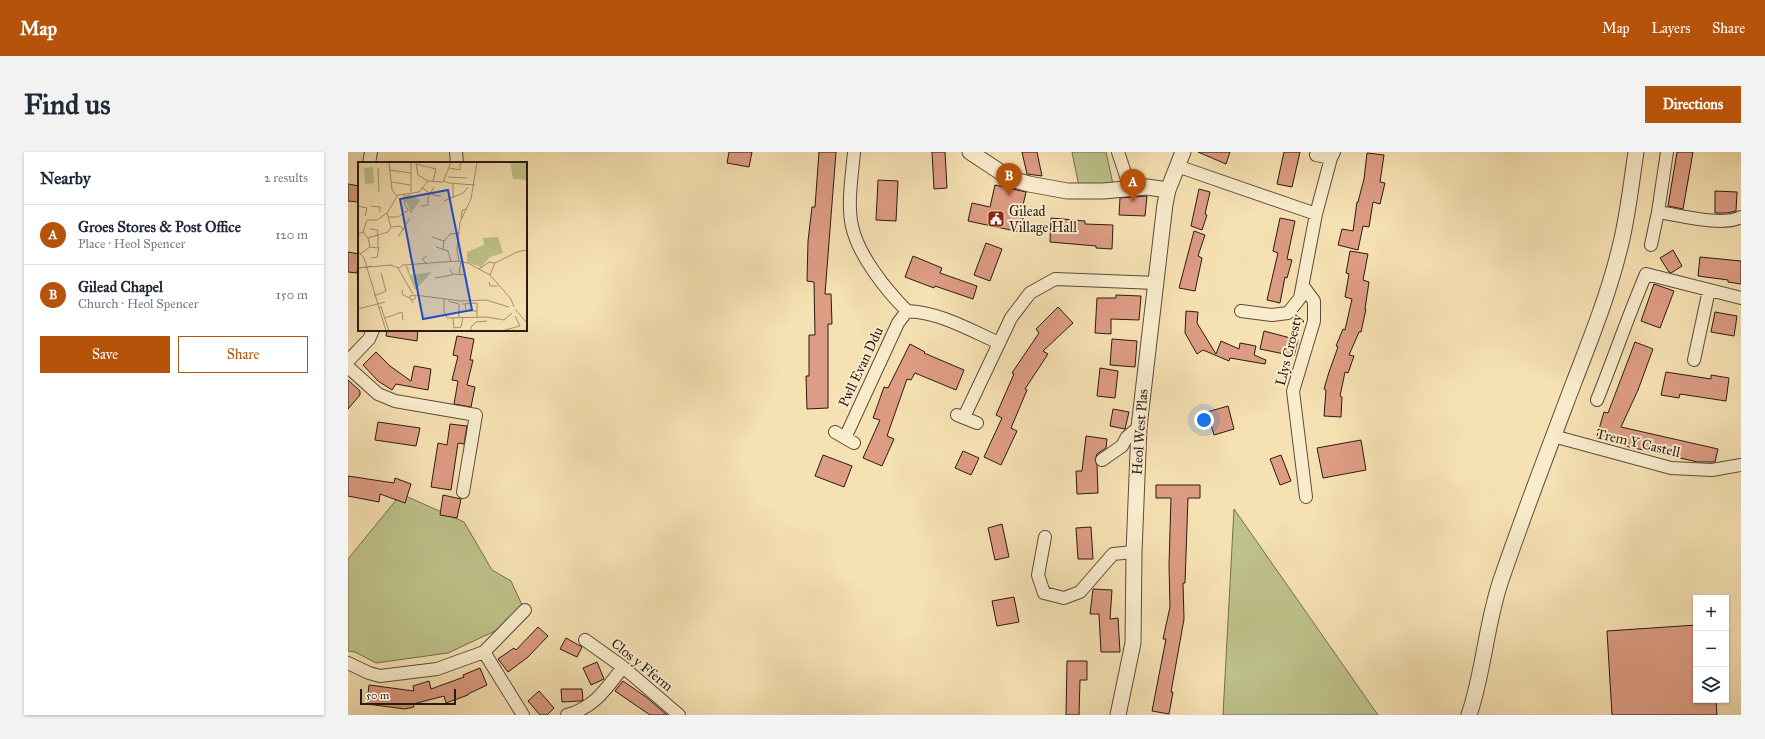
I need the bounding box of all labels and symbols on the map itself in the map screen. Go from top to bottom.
inset map [358,162,527,331]
pin: B [996,163,1022,196]
pin: A [1120,169,1146,202]
place label: Gilead Village Hall [1008,203,1077,236]
public building icon: Gilead Village Hall [986,209,1006,229]
street label: Llys Croesty [1272,312,1306,387]
street label: Pwll Evan Ddu [835,324,887,410]
street label: Heol West Plas [1129,388,1151,476]
your location [1194,410,1214,430]
street label: Trem Y Castell [1594,425,1682,461]
street label: Clos y Fferm [608,635,676,695]
scale bar [360,687,456,706]

